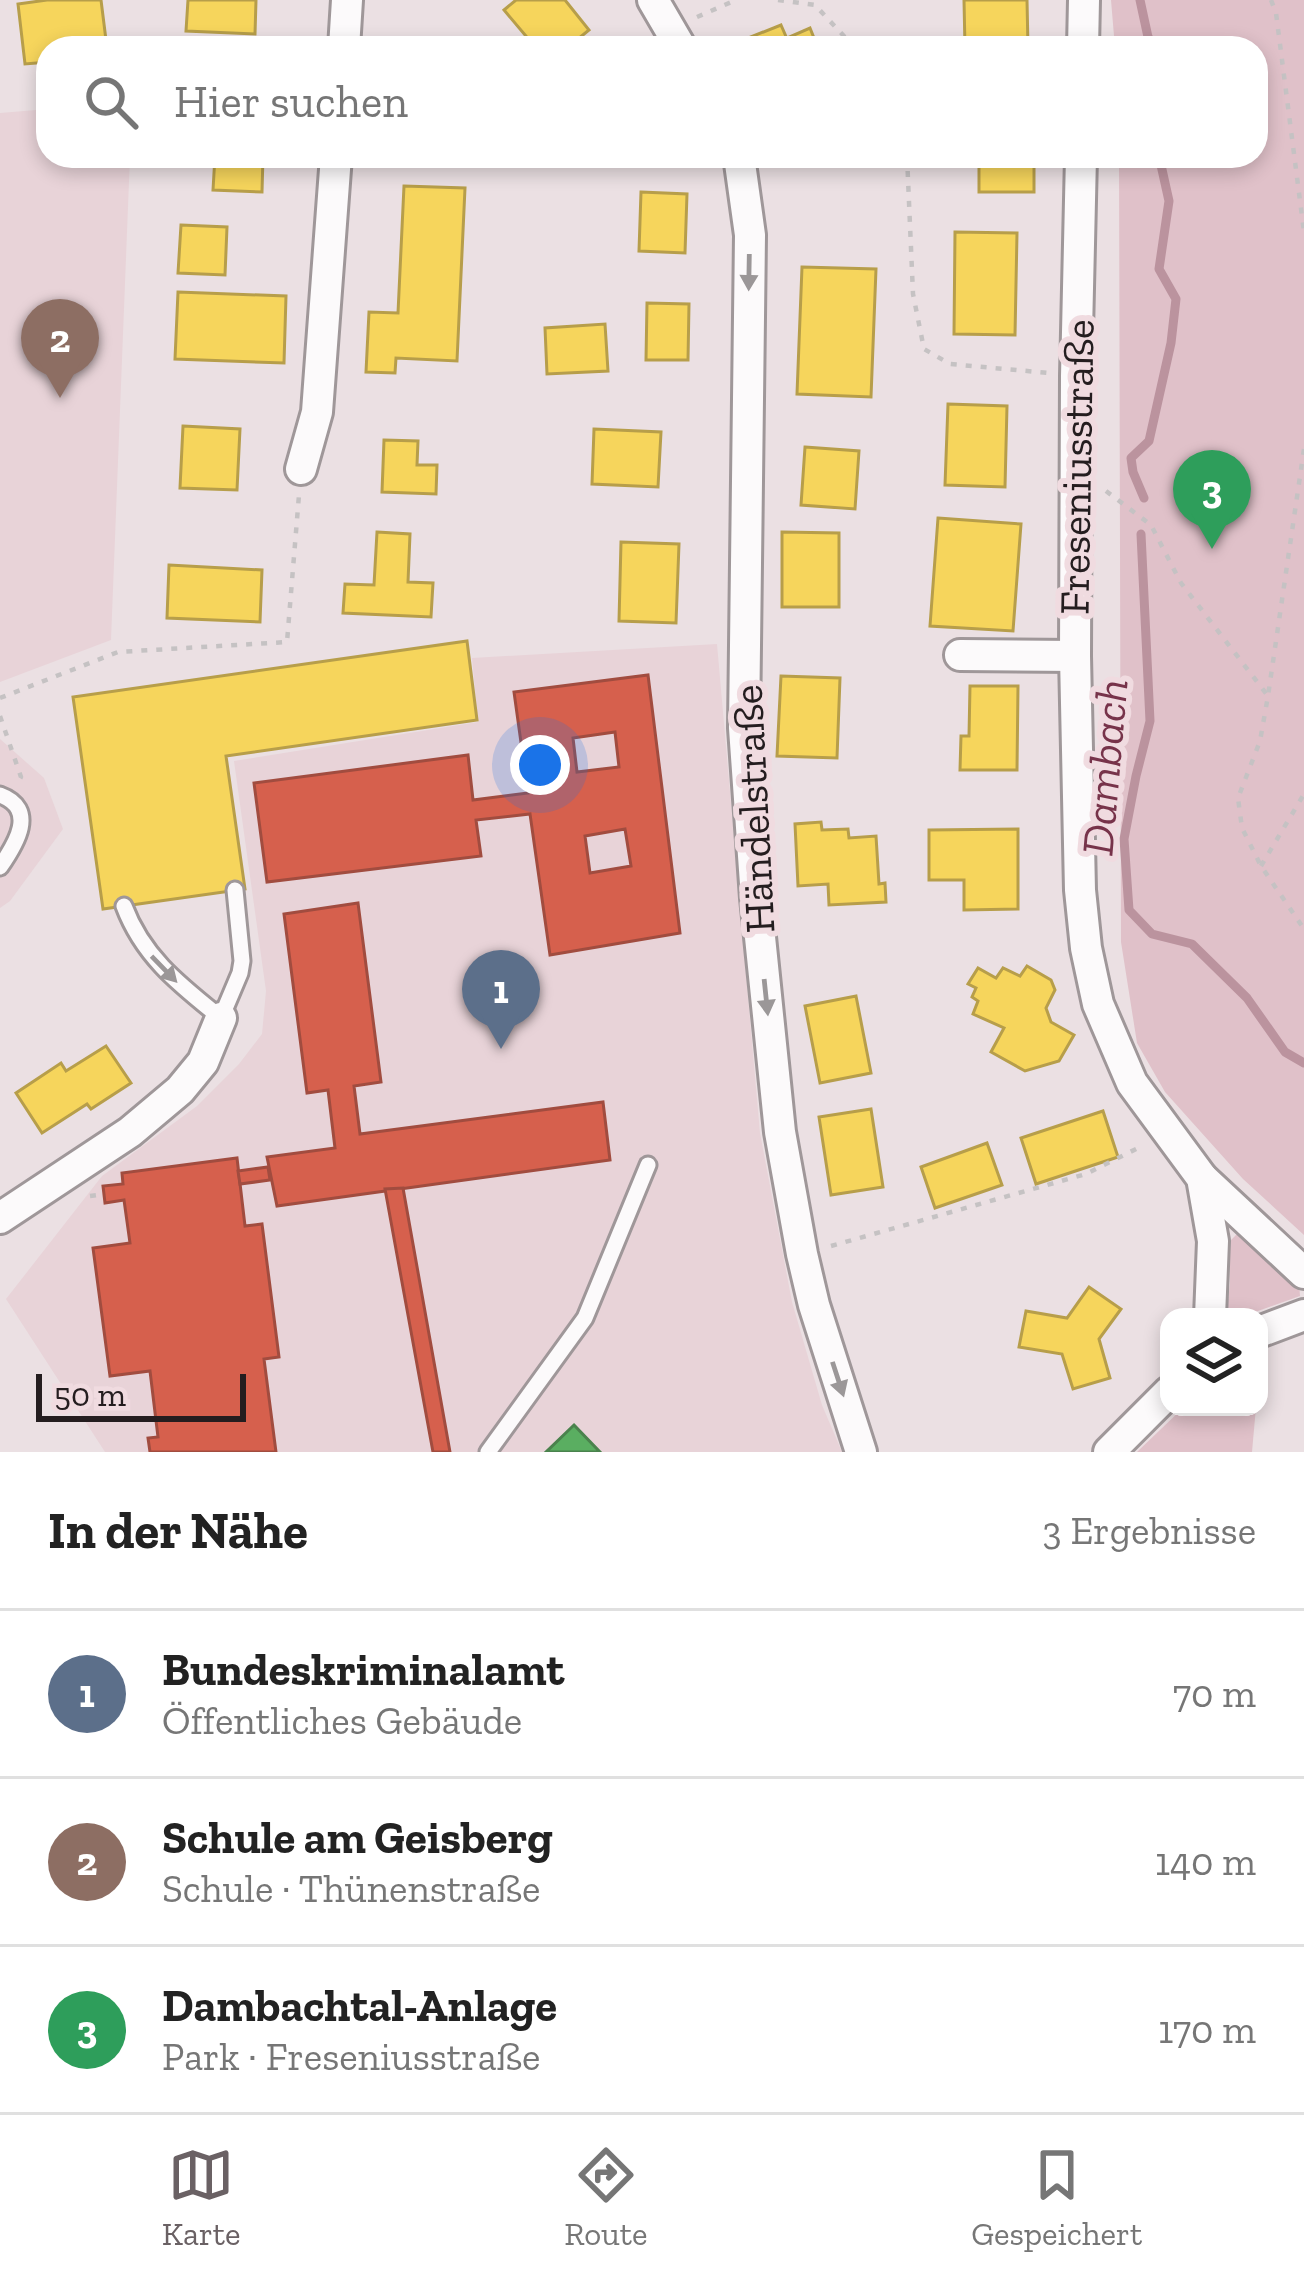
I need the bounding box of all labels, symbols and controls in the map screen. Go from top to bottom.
search box [36,36,1268,168]
icon: search [78,69,144,135]
text: Hier suchen [174,75,408,129]
one-way arrow [740,254,759,292]
pin: 2 [21,299,99,398]
street label: Freseniusstraße [1048,319,1105,615]
pin: 3 [1173,450,1251,549]
water label: Dambach [1070,677,1140,858]
street label: Händelstraße [722,683,785,934]
your location [510,735,570,795]
pin: 1 [462,950,540,1049]
one-way arrow [149,954,177,983]
one-way arrow [757,979,776,1016]
map controls [1160,1308,1268,1416]
button: layers [1160,1308,1268,1416]
one-way arrow [829,1361,848,1398]
scale bar [36,1368,246,1421]
text: 50 m [54,1375,126,1414]
text: In der Nähe [48,1500,308,1561]
text: 3 Ergebnisse [1042,1507,1256,1554]
text: Bundeskriminalamt [162,1643,564,1697]
text: 1 [79,1670,95,1717]
text: 70 m [1173,1670,1256,1717]
text: Öffentliches Gebäude [162,1697,522,1744]
text: Schule am Geisberg [162,1811,553,1865]
text: 2 [77,1838,97,1885]
text: 140 m [1155,1838,1256,1885]
text: Schule · Thünenstraße [162,1865,540,1912]
text: Dambachtal-Anlage [162,1979,557,2033]
text: 3 [77,2006,97,2053]
text: 170 m [1158,2006,1256,2053]
text: Park · Freseniusstraße [162,2033,540,2080]
tab: Karte [162,2142,241,2253]
tab: Route [564,2142,647,2253]
tab: Gespeichert [971,2142,1142,2253]

